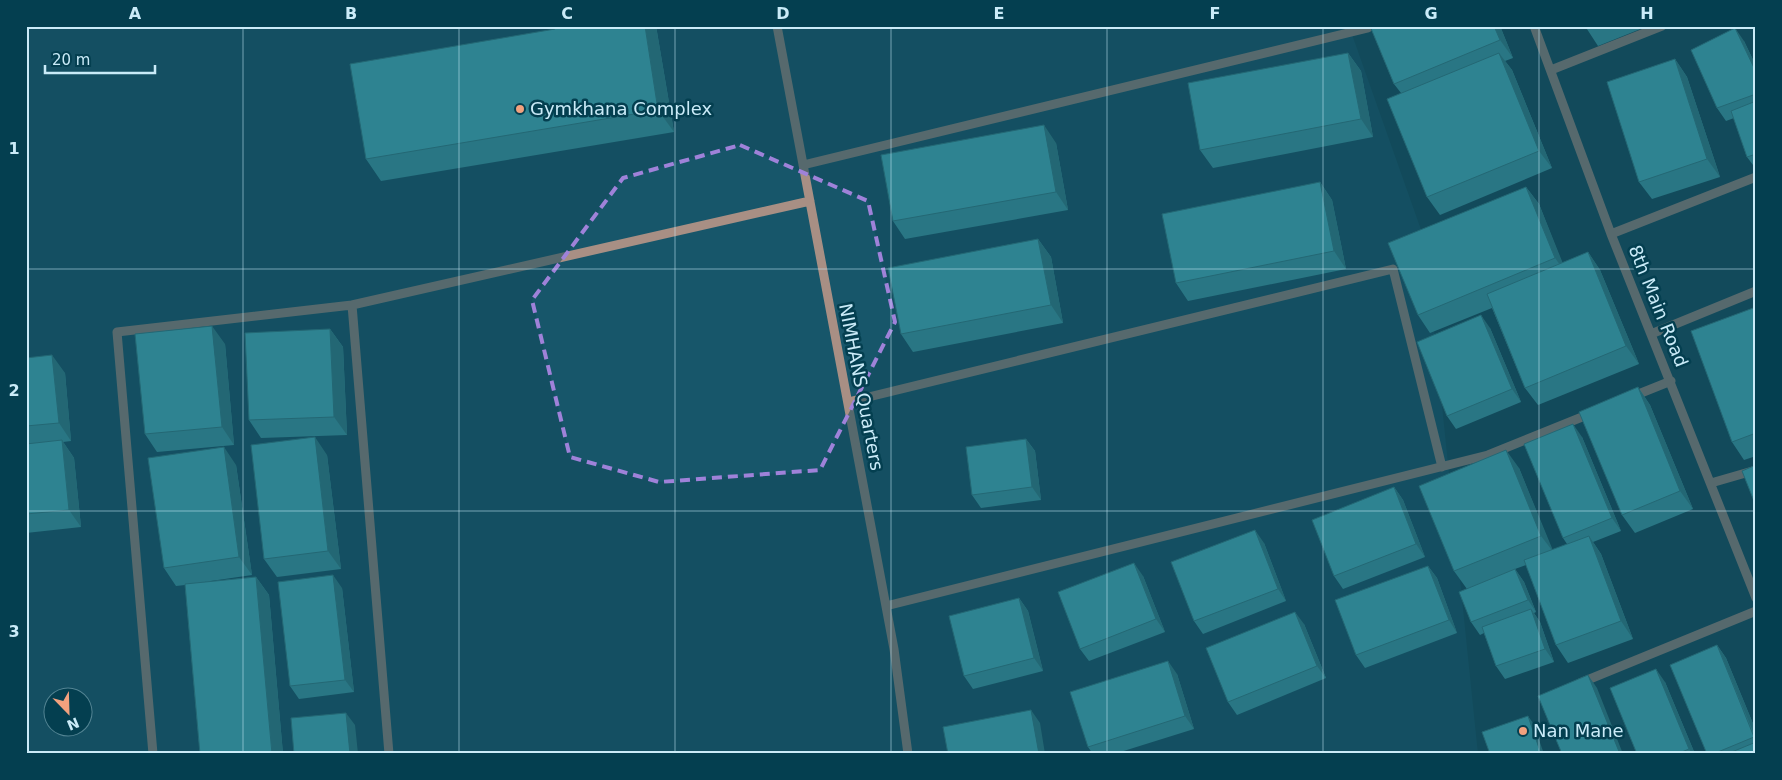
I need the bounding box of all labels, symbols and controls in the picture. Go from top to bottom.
text: A [129,4,142,23]
text: B [345,4,357,23]
text: C [561,4,573,23]
text: D [776,4,790,23]
text: E [994,4,1004,23]
text: F [1210,4,1220,23]
text: G [1424,4,1438,23]
text: H [1640,4,1654,23]
scale bar [45,42,155,74]
text: 20 m [52,51,90,69]
place label: Gymkhana Complex [530,98,712,119]
marker: Gymkhana Complex [514,103,526,115]
text: 1 [8,139,20,158]
street label: 8th Main Road [1624,242,1692,370]
street label: NIMHANS Quarters [835,302,888,472]
text: 2 [8,381,20,400]
text: 3 [8,622,20,641]
north arrow [42,688,92,738]
text: N [65,714,82,734]
place label: Nan Mane [1533,720,1624,741]
marker: Nan Mane [1517,725,1529,737]

